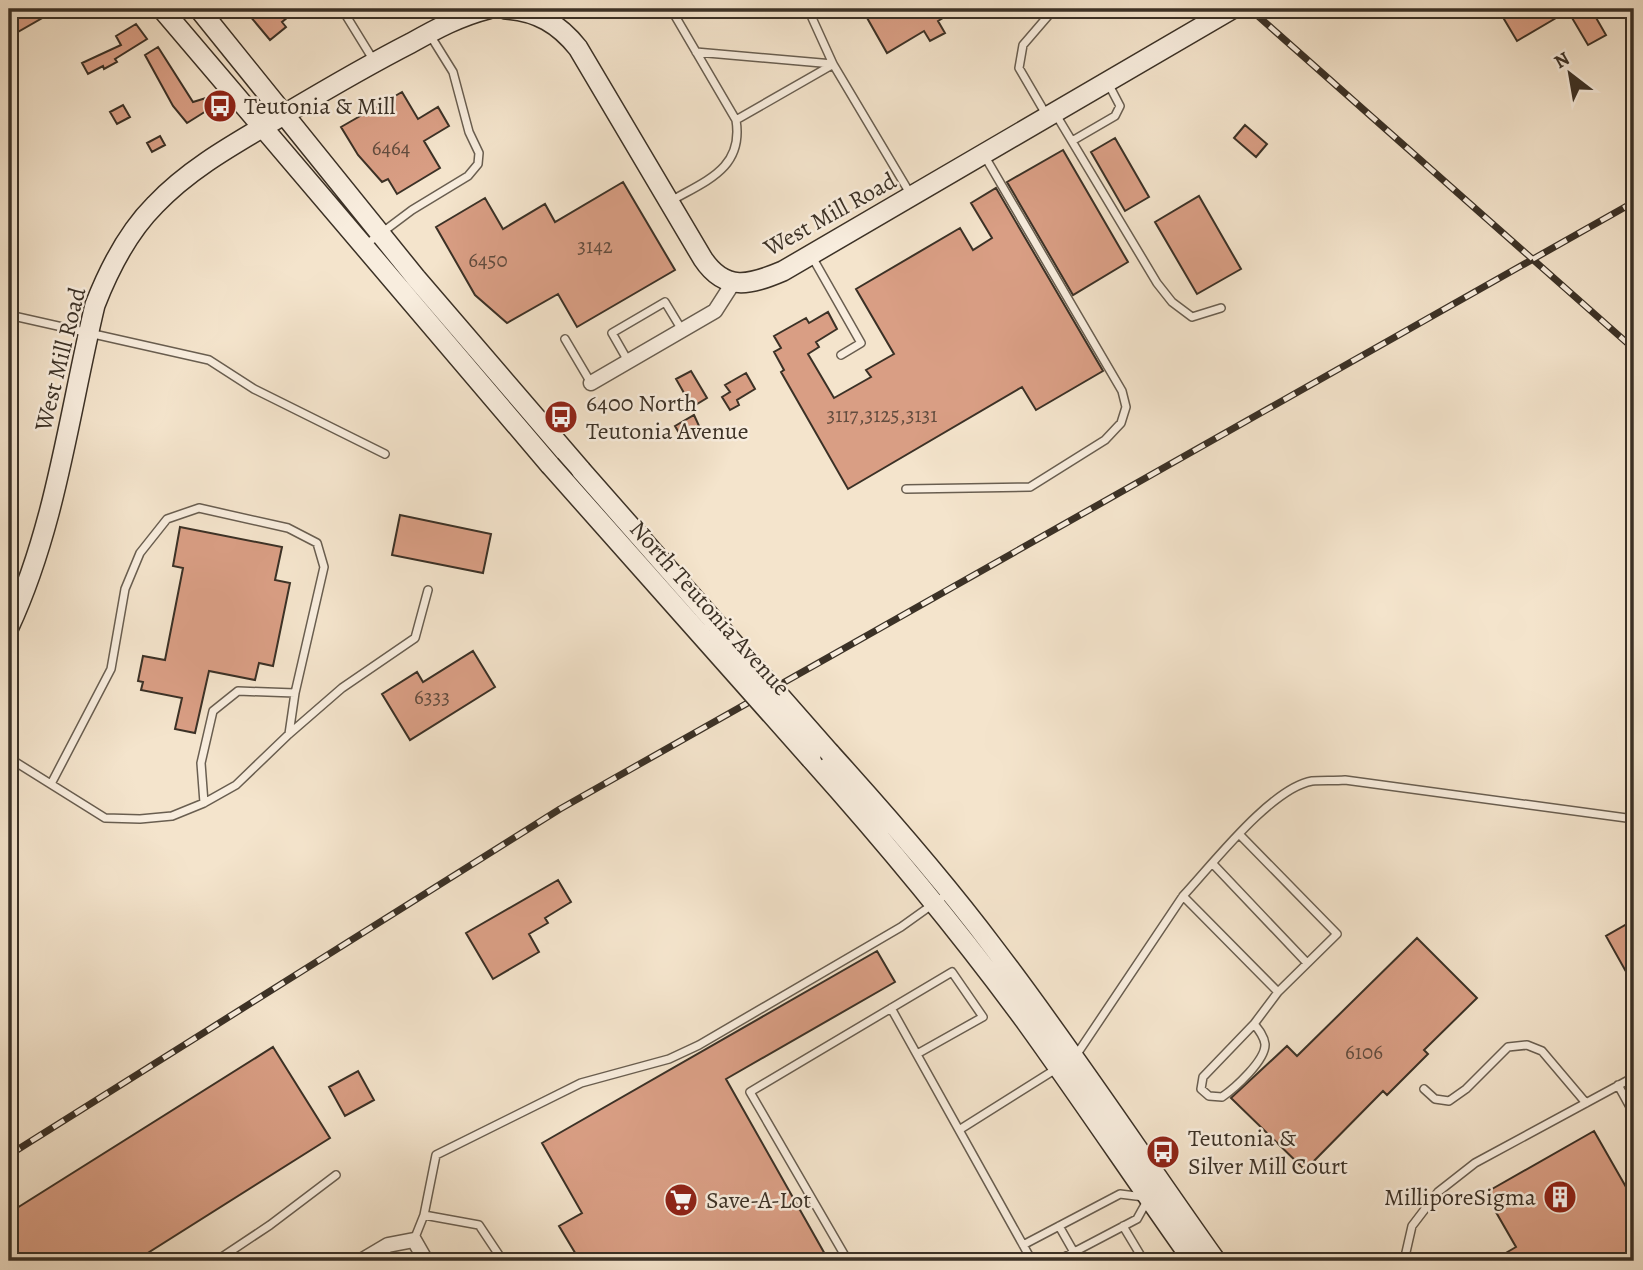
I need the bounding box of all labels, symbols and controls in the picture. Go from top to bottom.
north arrow [1534,38,1604,108]
text: N [1549,45,1575,75]
bus stop icon: Teutonia & Mill [201,87,239,125]
place label: Teutonia & Mill [244,90,395,122]
house number: 6464 [372,134,410,162]
street label: West Mill Road [757,164,902,264]
house number: 3142 [577,232,613,260]
house number: 6450 [468,246,508,274]
street label: West Mill Road [26,284,93,435]
place label: 6400 North Teutonia Avenue [586,387,749,447]
bus stop icon: 6400 North Teutonia Avenue [542,398,580,436]
house number: 3117,3125,3131 [826,401,938,429]
street label: North Teutonia Avenue [622,513,798,703]
house number: 6333 [414,683,450,711]
house number: 6106 [1345,1038,1383,1066]
place label: Teutonia & Silver Mill Court [1188,1122,1348,1182]
bus stop icon: Teutonia & Silver Mill Court [1144,1133,1182,1171]
building icon: MilliporeSigma [1541,1178,1579,1216]
supermarket icon: Save-A-Lot [662,1181,700,1219]
place label: MilliporeSigma [1384,1181,1537,1213]
place label: Save-A-Lot [706,1184,811,1216]

